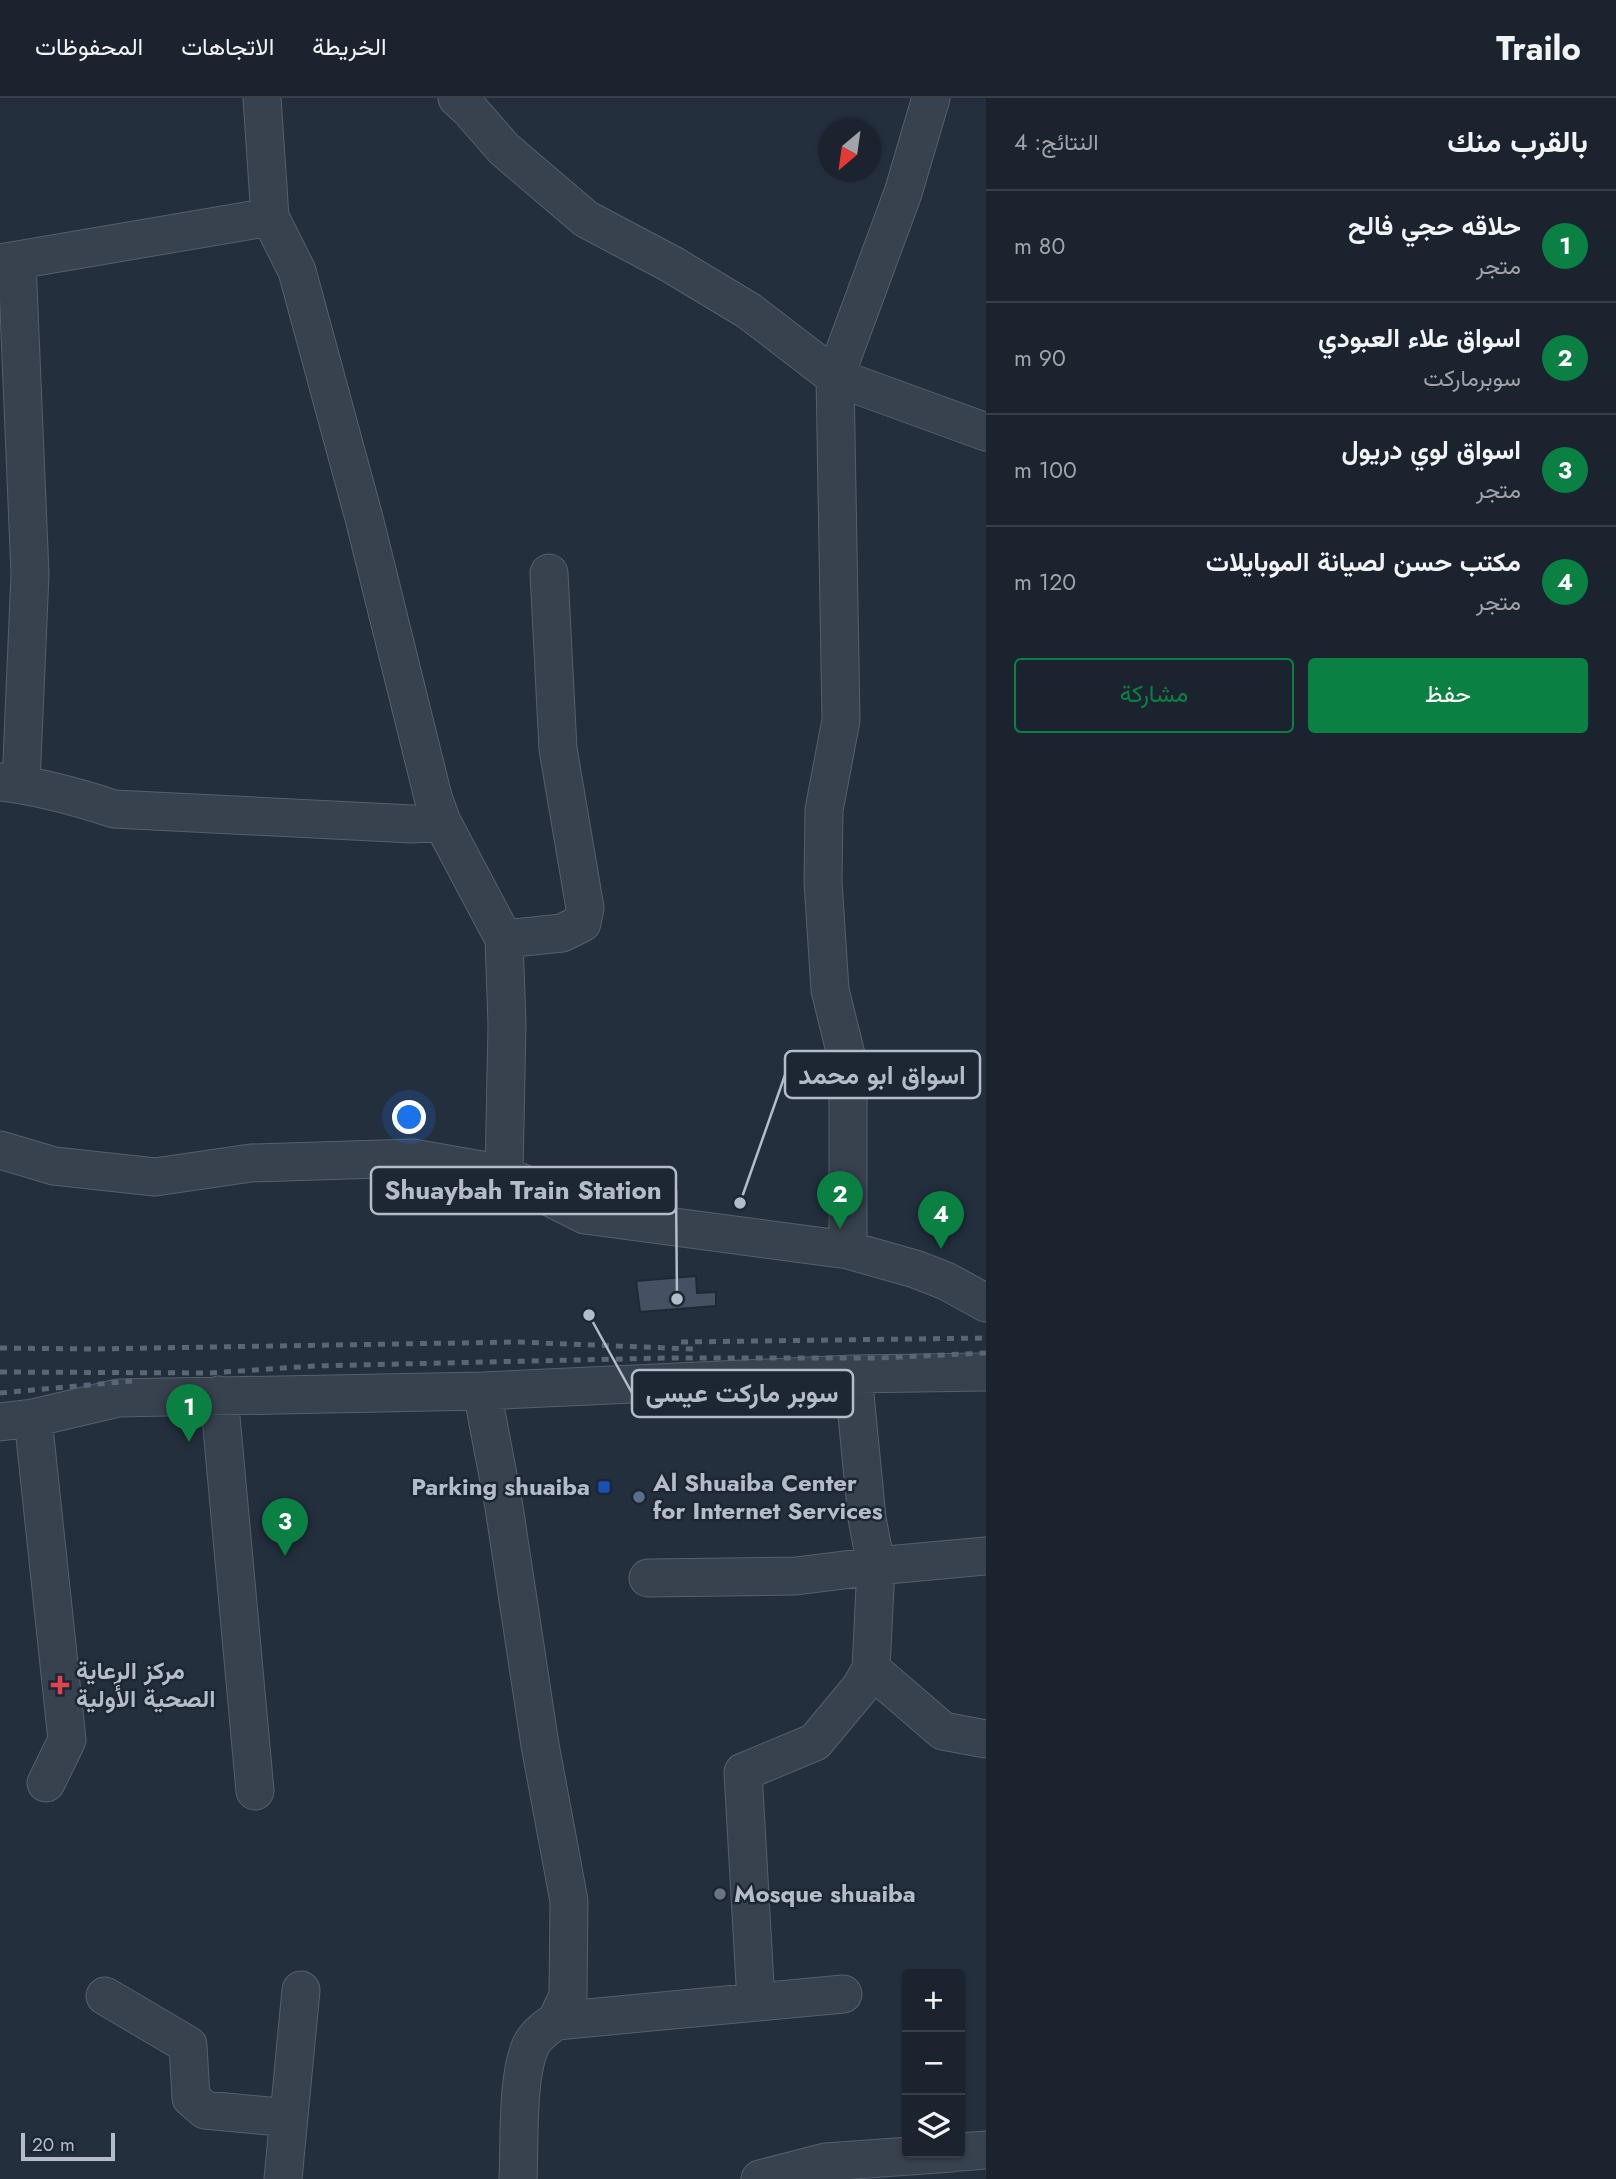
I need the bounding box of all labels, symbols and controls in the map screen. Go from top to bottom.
text: Trailo [1496,25,1581,72]
text: المحفوظات [35,29,143,64]
text: الاتجاهات [181,29,274,64]
text: الخريطة [312,29,387,64]
north arrow [818,119,881,182]
text: بالقرب منك [1447,120,1588,163]
text: النتائج: 4 [1014,125,1099,159]
text: حلاقه حجي فالح [1348,207,1521,245]
text: 80 m [1014,229,1065,263]
text: 1 [1559,229,1571,263]
text: متجر [1476,249,1521,283]
text: اسواق علاء العبودي [1318,319,1521,357]
text: 90 m [1014,341,1066,375]
text: 2 [1557,341,1573,375]
text: سوبرماركت [1423,361,1521,395]
text: اسواق لوي دريول [1341,431,1521,469]
text: 100 m [1014,453,1077,487]
text: 3 [1558,453,1572,487]
text: متجر [1476,473,1521,507]
text: مكتب حسن لصيانة الموبايلات [1206,543,1521,581]
text: 120 m [1014,565,1076,599]
text: 4 [1557,565,1573,599]
text: متجر [1476,585,1521,619]
button: مشاركة [1014,658,1294,733]
button: حفظ [1308,658,1588,733]
callout: اسواق ابو محمد [785,1051,980,1098]
text: اسواق ابو محمد [798,1056,966,1094]
your location [392,1100,426,1134]
callout: Shuaybah Train Station [371,1167,676,1214]
text: Shuaybah Train Station [384,1171,662,1209]
pin: 2 [817,1171,863,1229]
pin: 4 [918,1191,964,1249]
callout: سوبر ماركت عيسى [632,1370,853,1417]
text: سوبر ماركت عيسى [645,1374,839,1412]
pin: 1 [166,1384,212,1442]
place label: Al Shuaiba Center for Internet Services [652,1465,883,1528]
place label: Parking shuaiba [411,1469,590,1504]
marker: Parking shuaiba [596,1479,612,1495]
marker: Al Shuaiba Center for Internet Services [631,1489,647,1505]
pin: 3 [262,1498,308,1556]
place label: مركز الرعاية الصحية الأولية [76,1653,215,1716]
marker: مركز الرعاية الصحية الأولية [50,1675,70,1695]
place label: Mosque shuaiba [734,1876,916,1911]
marker: Mosque shuaiba [712,1886,728,1902]
map controls [902,1969,965,2158]
button: + [902,1969,965,2032]
button: − [902,2032,965,2095]
button: layers [902,2095,965,2158]
scale bar [21,2130,116,2162]
text: 20 m [32,2131,75,2158]

